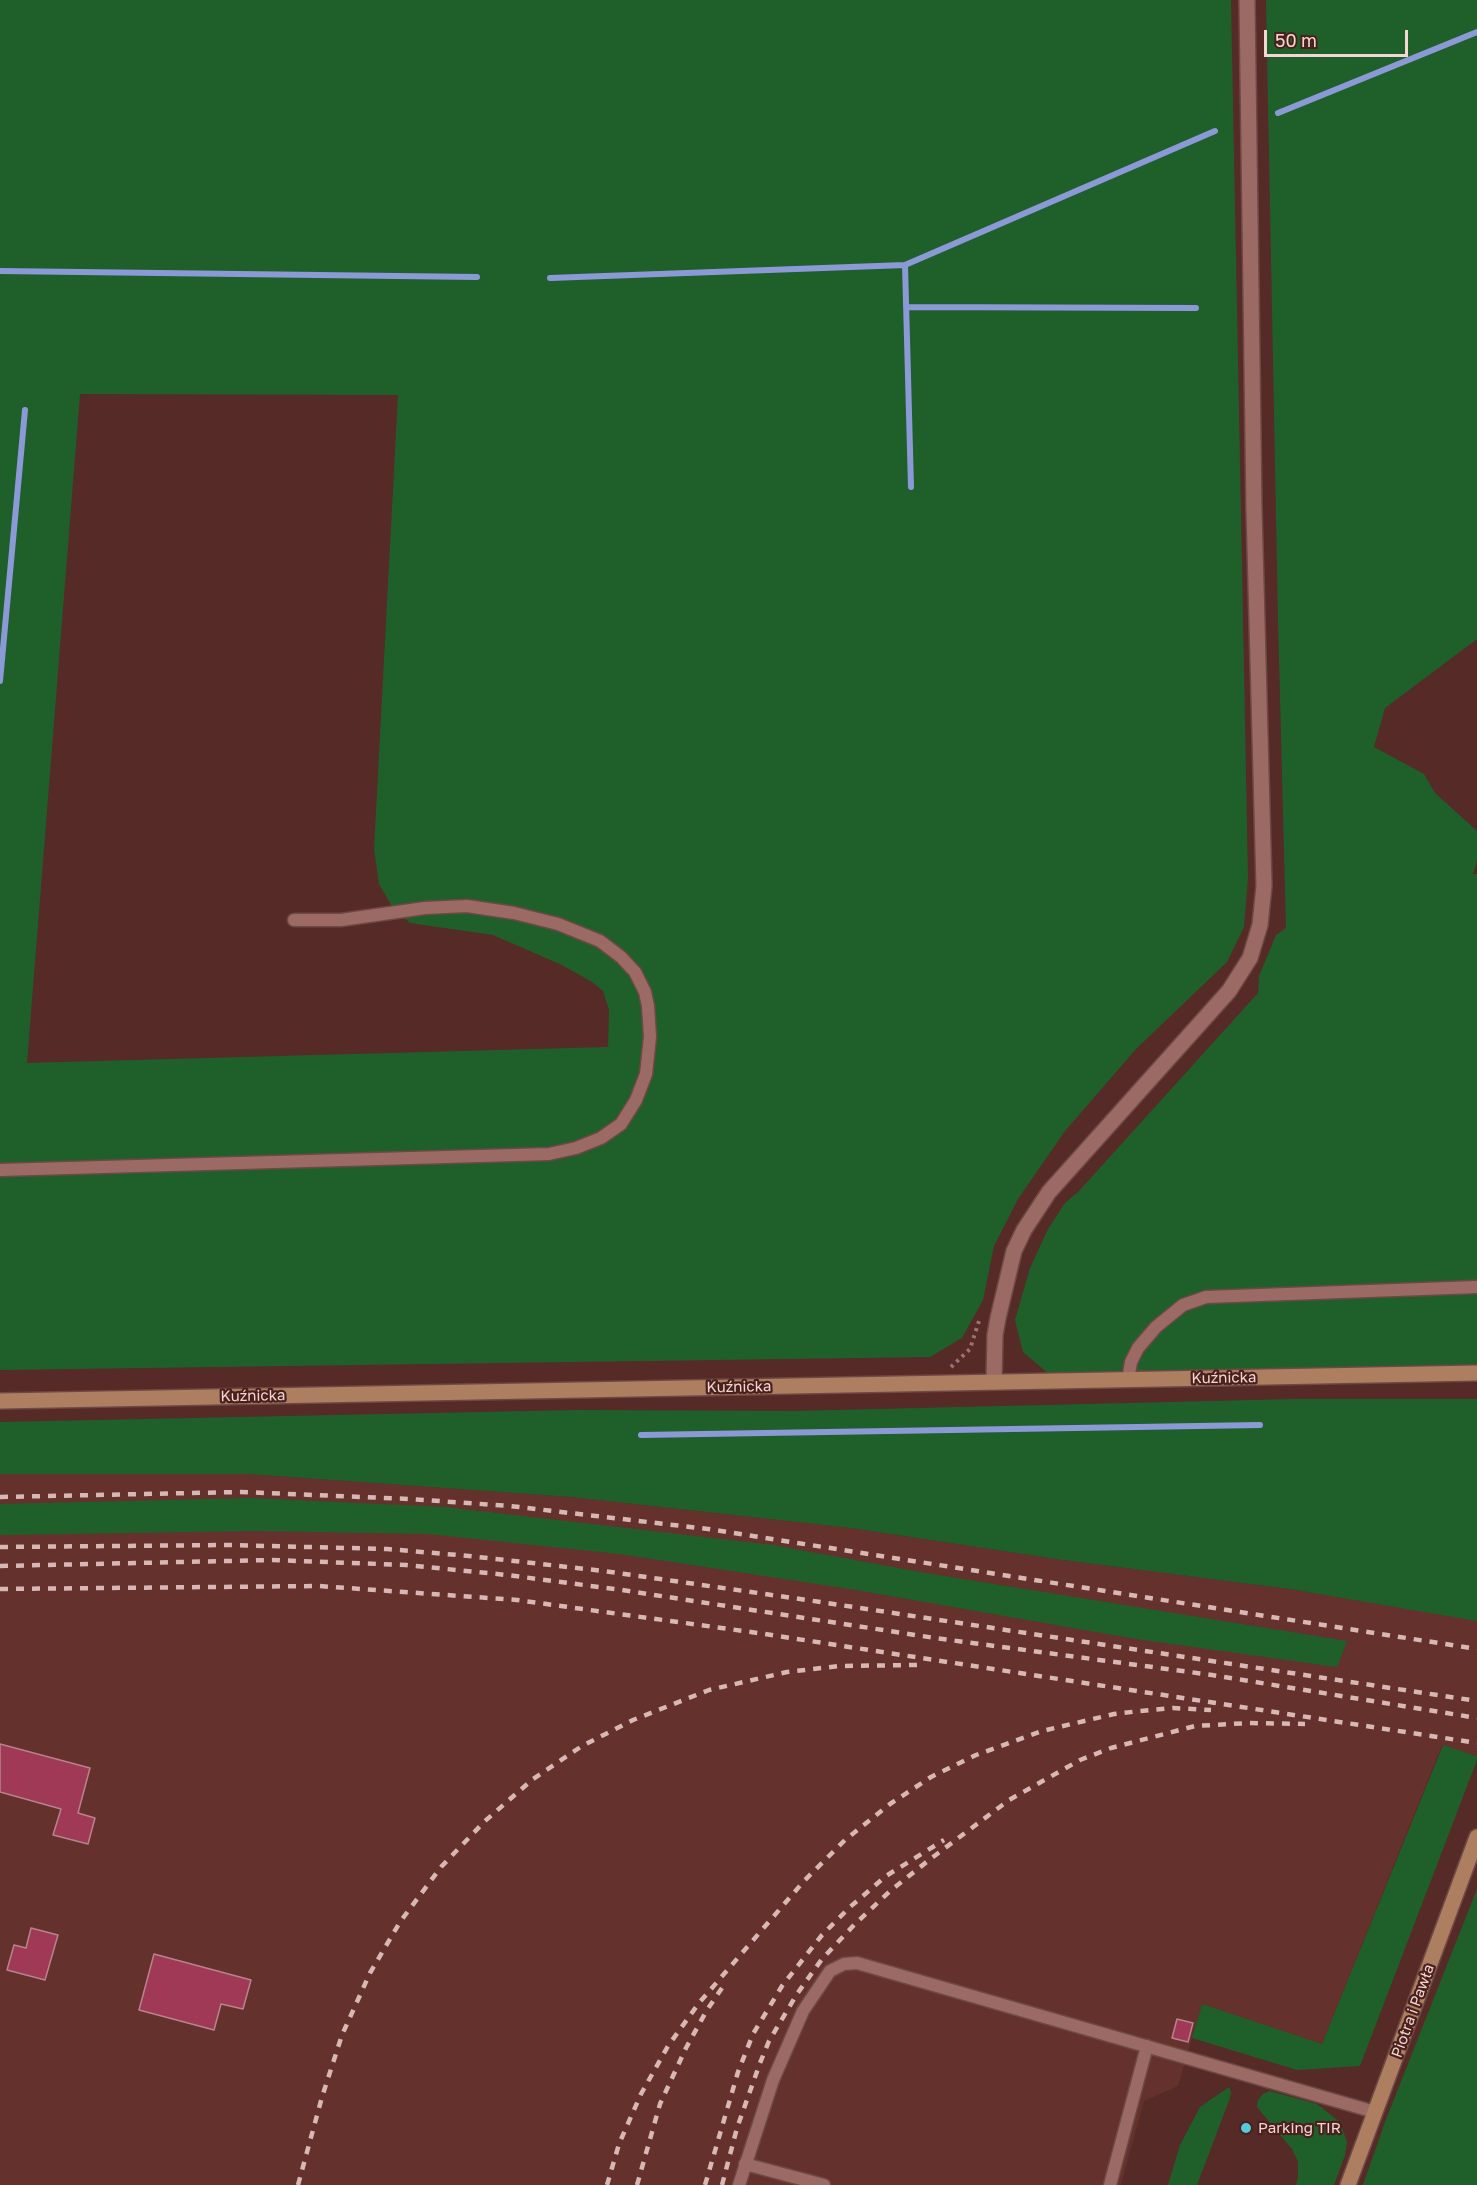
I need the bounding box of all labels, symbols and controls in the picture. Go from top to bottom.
scale bar [1267,18,1411,56]
text: 50 m [1275,29,1317,51]
street label: Kuźnicka [1191,1368,1257,1388]
street label: Kuźnicka [706,1377,772,1397]
street label: Kuźnicka [220,1386,286,1406]
street label: Piotra i Pawła [1388,1962,1438,2060]
place label: Parking TIR [1258,2119,1341,2137]
marker: Parking TIR [1239,2121,1253,2135]

